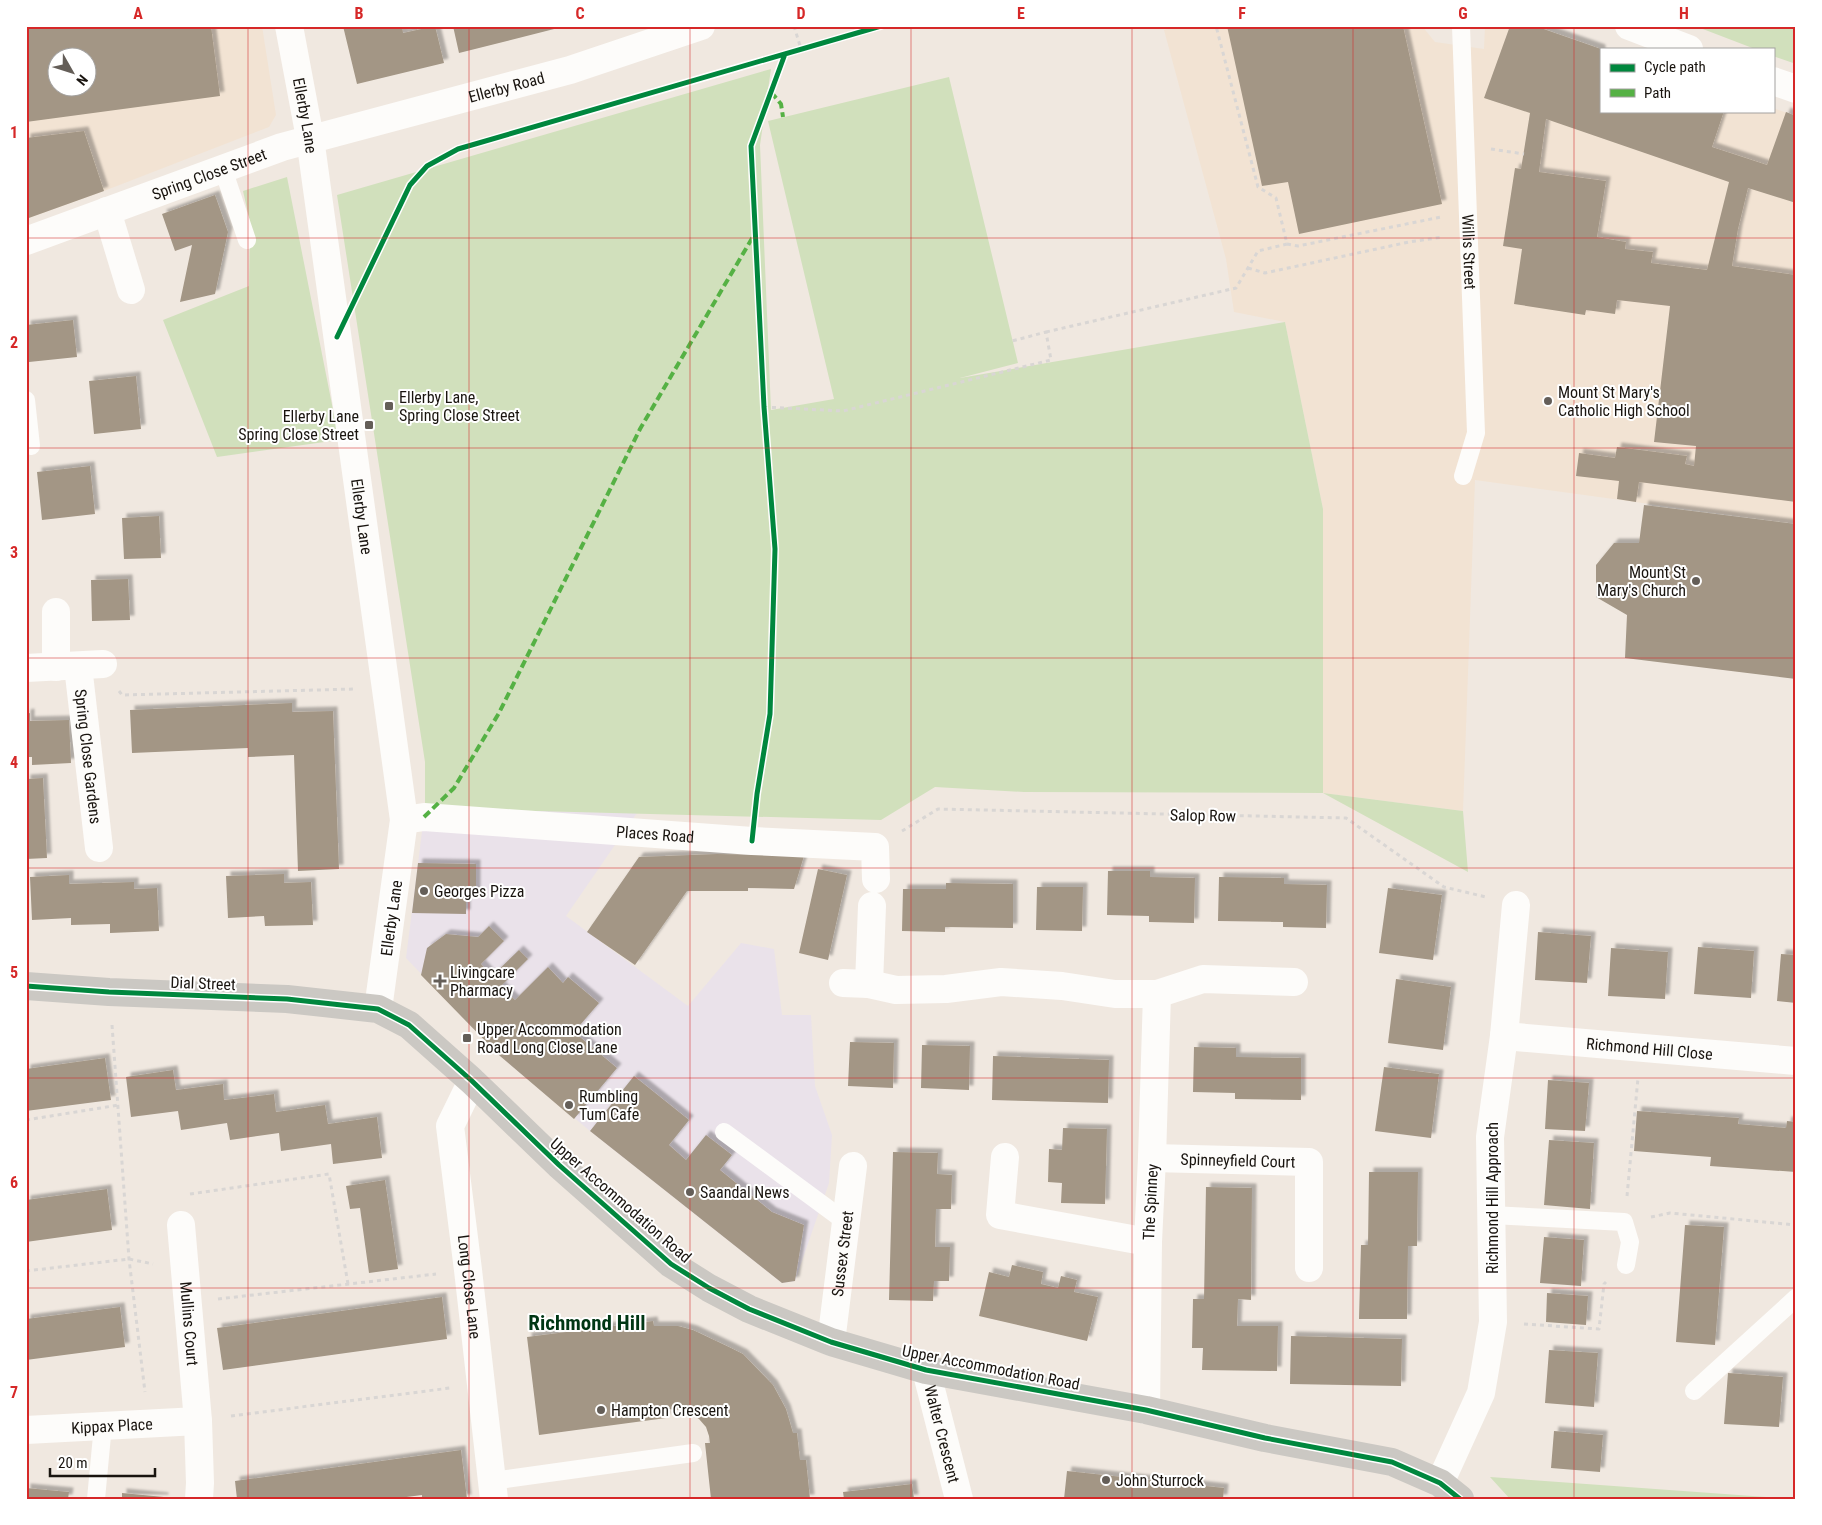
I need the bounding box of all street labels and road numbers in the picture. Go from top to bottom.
street label: Ellerby Road [466,68,547,107]
street label: Ellerby Lane [289,76,321,154]
street label: Spring Close Street [149,144,269,204]
street label: Willis Street [1458,214,1480,290]
street label: Ellerby Lane [347,477,376,556]
street label: Spring Close Gardens [71,688,105,825]
street label: Salop Row [1170,805,1236,826]
street label: Places Road [615,822,695,847]
street label: Ellerby Lane [377,879,406,957]
street label: Dial Street [170,973,236,994]
street label: Richmond Hill Close [1585,1034,1713,1064]
street label: Richmond Hill Approach [1483,1122,1502,1274]
street label: Upper Accommodation Road [546,1134,695,1267]
street label: Spinneyfield Court [1180,1150,1296,1172]
street label: The Spinney [1139,1163,1162,1241]
street label: Sussex Street [828,1209,857,1298]
street label: Long Close Lane [454,1234,485,1340]
street label: Mullins Court [176,1281,202,1367]
street label: Upper Accommodation Road [900,1341,1081,1394]
street label: Walter Crescent [920,1383,964,1485]
street label: Kippax Place [71,1414,153,1438]

